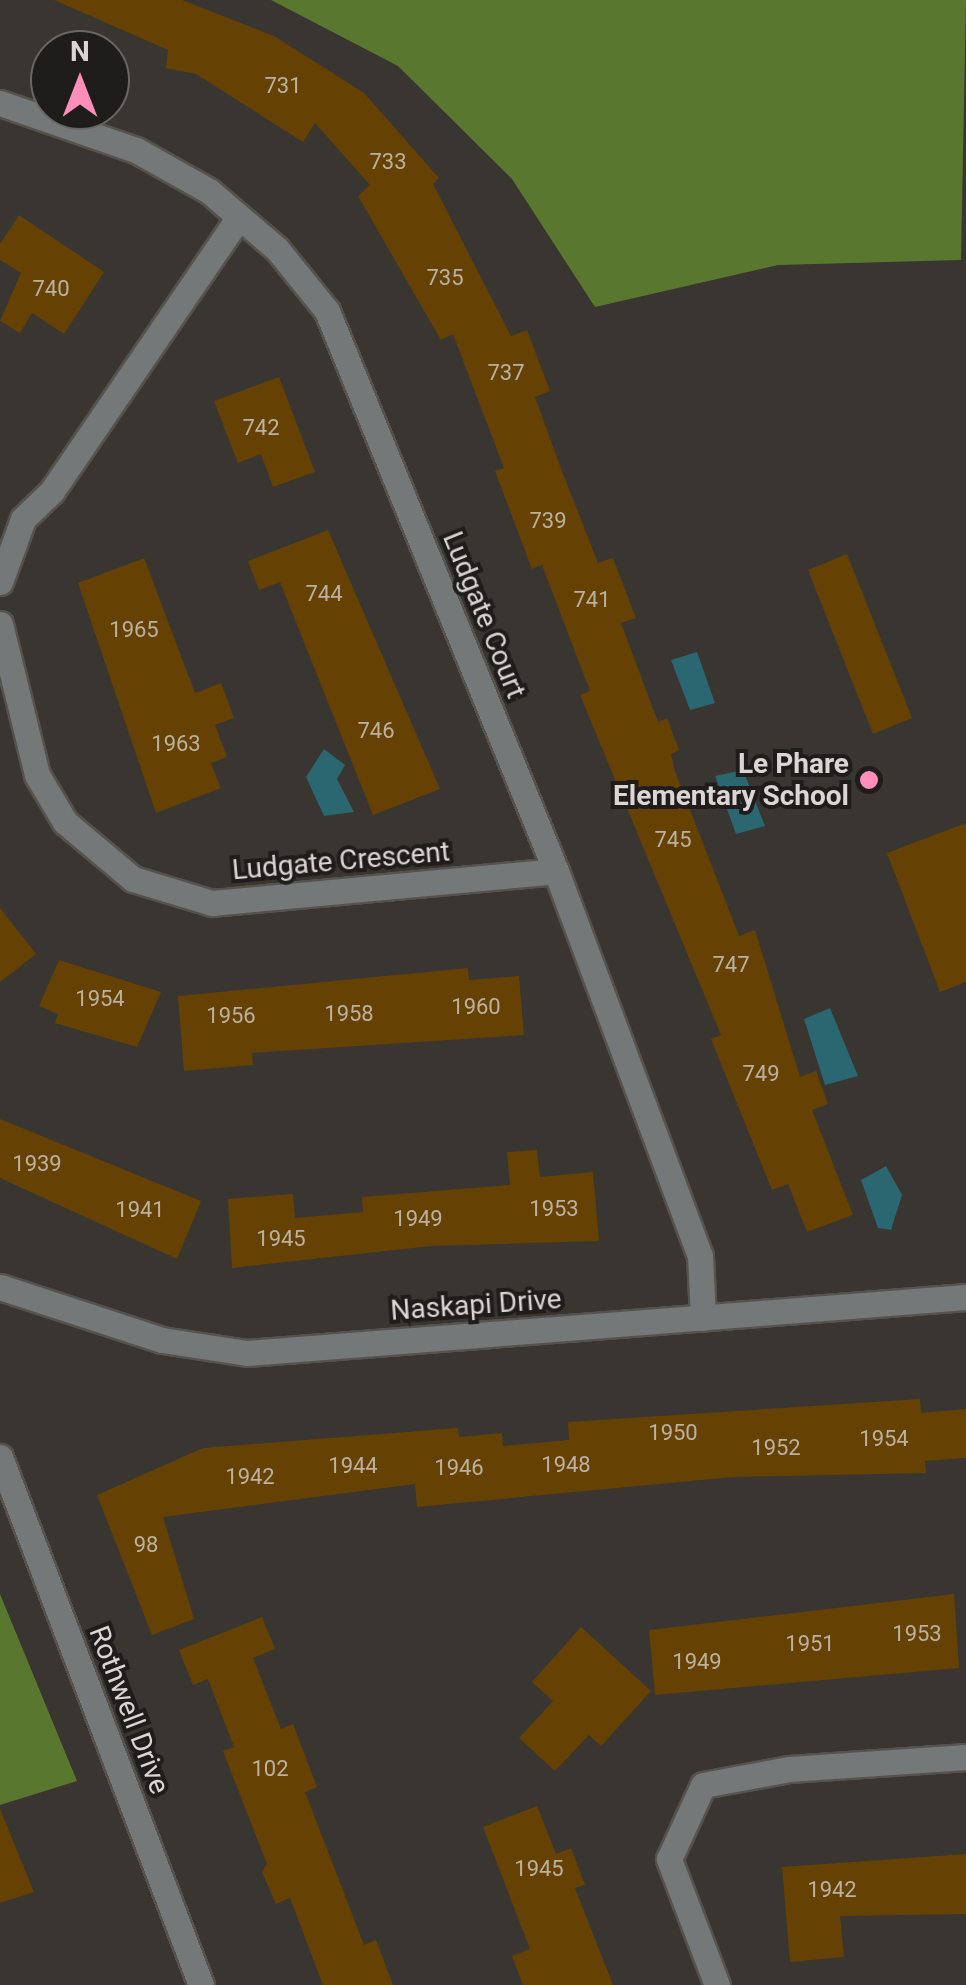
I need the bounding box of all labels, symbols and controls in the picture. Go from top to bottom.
north arrow [30,30,130,130]
text: N [70,35,90,68]
house number: 731 [264,73,302,99]
house number: 733 [369,149,407,175]
house number: 735 [426,265,464,291]
house number: 740 [32,276,70,302]
house number: 737 [487,360,525,386]
house number: 742 [242,415,280,441]
house number: 739 [529,508,567,534]
street label: Ludgate Court [435,527,533,703]
house number: 744 [305,581,343,607]
house number: 741 [573,587,611,613]
house number: 1965 [109,617,159,643]
house number: 746 [357,718,395,744]
house number: 1963 [151,731,201,757]
place label: Le Phare Elementary School [613,747,849,813]
marker: Le Phare Elementary School [858,769,880,791]
house number: 745 [654,827,692,853]
street label: Ludgate Crescent [231,835,451,887]
house number: 747 [712,952,750,978]
house number: 1954 [75,986,125,1012]
house number: 1960 [451,994,501,1020]
house number: 1958 [324,1001,374,1027]
house number: 1956 [206,1003,256,1029]
house number: 749 [742,1061,780,1087]
house number: 1939 [12,1151,62,1177]
house number: 1953 [529,1196,579,1222]
house number: 1941 [115,1197,165,1223]
house number: 1949 [393,1206,443,1232]
house number: 1945 [256,1226,306,1252]
street label: Naskapi Drive [389,1282,563,1328]
house number: 1950 [648,1420,698,1446]
house number: 1954 [859,1426,909,1452]
house number: 1952 [751,1435,801,1461]
house number: 1948 [541,1452,591,1478]
house number: 1944 [328,1453,378,1479]
house number: 1946 [434,1455,484,1481]
house number: 1942 [225,1464,275,1490]
house number: 98 [134,1532,158,1558]
street label: Rothwell Drive [82,1621,176,1799]
house number: 1953 [892,1621,942,1647]
house number: 1951 [785,1631,835,1657]
house number: 1949 [672,1649,722,1675]
house number: 102 [251,1756,289,1782]
house number: 1945 [514,1856,564,1882]
house number: 1942 [807,1877,857,1903]

